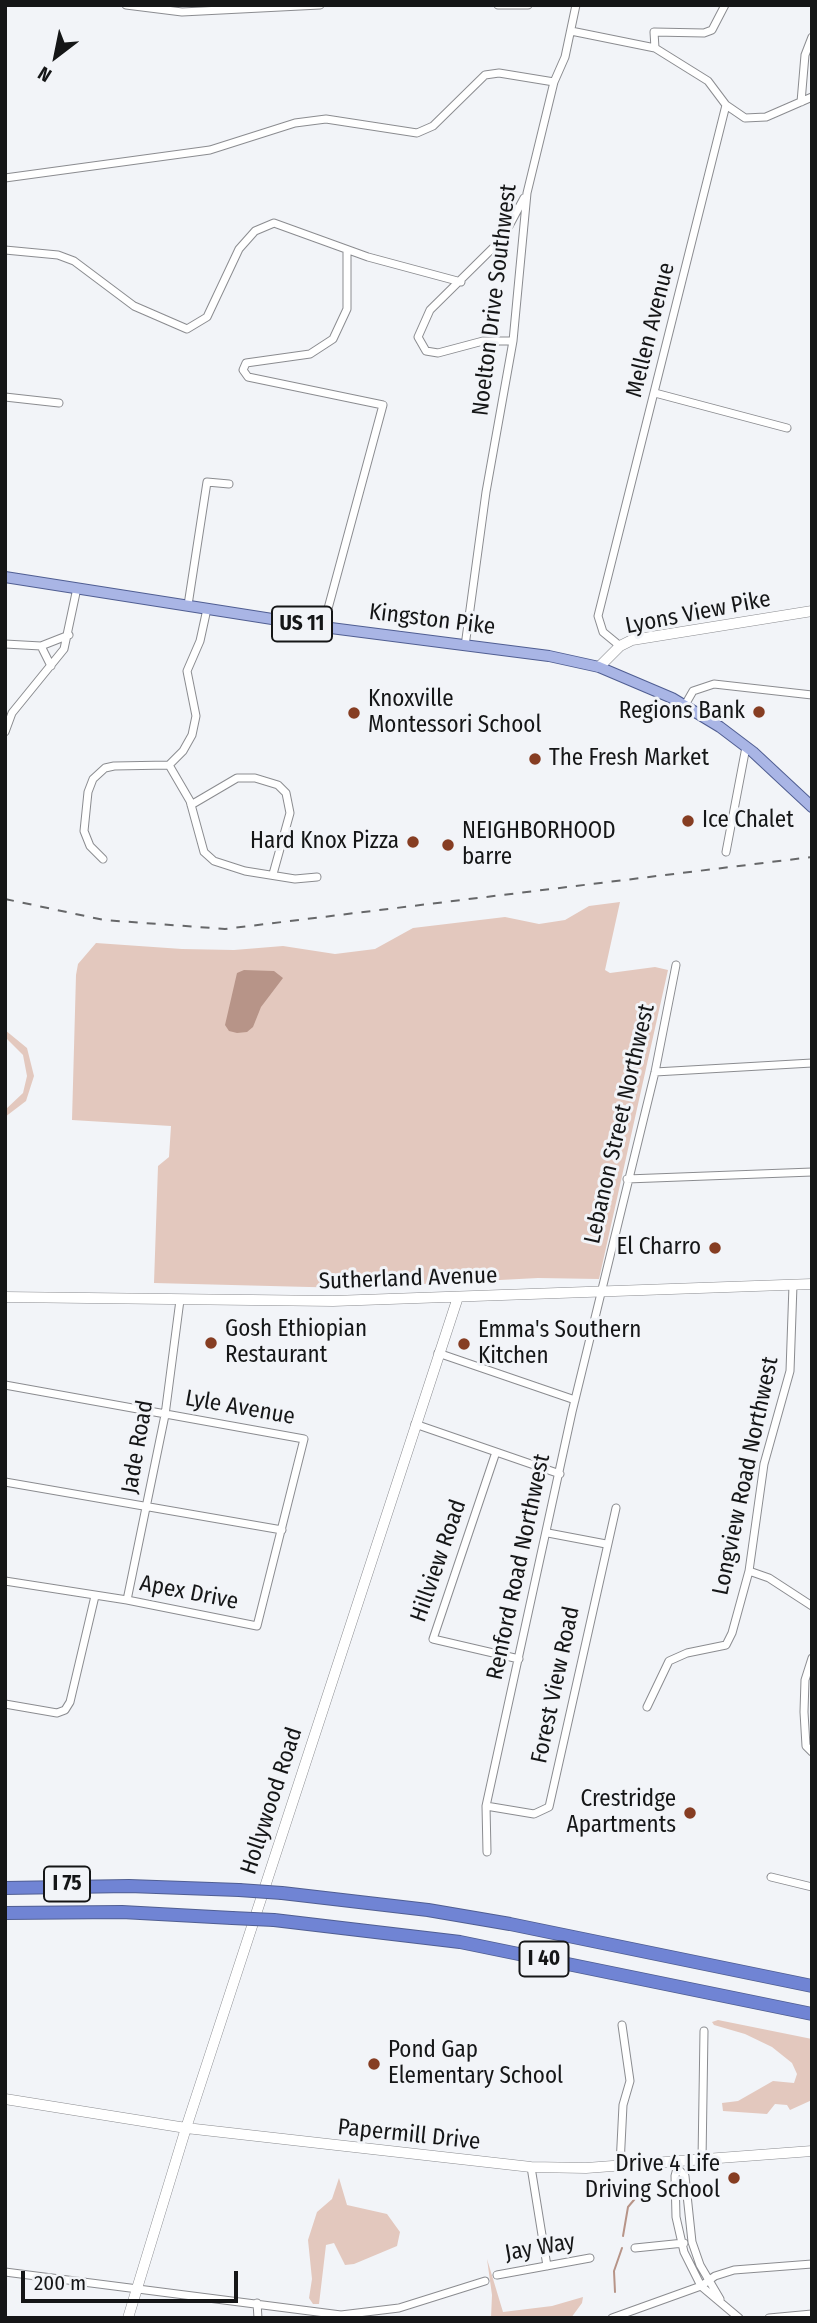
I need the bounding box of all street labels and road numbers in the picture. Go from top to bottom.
street label: Noelton Drive Southwest [467,183,523,417]
street label: Mellen Avenue [621,260,681,400]
street label: Lyons View Pike [623,585,773,641]
street label: Kingston Pike [367,599,497,641]
road number: US 11 [272,606,332,642]
street label: Lebanon Street Northwest [579,1001,661,1247]
street label: Sutherland Avenue [318,1262,498,1296]
street label: Longview Road Northwest [707,1354,785,1598]
street label: Lyle Avenue [183,1385,297,1431]
street label: Jade Road [116,1398,160,1496]
street label: Renford Road Northwest [482,1452,556,1682]
street label: Hillview Road [405,1496,473,1626]
street label: Apex Drive [137,1570,241,1616]
street label: Forest View Road [526,1604,586,1766]
street label: Hollywood Road [235,1724,309,1878]
road number: I 75 [44,1867,90,1902]
road number: I 40 [520,1941,568,1976]
street label: Papermill Drive [336,2114,482,2156]
street label: Jay Way [503,2228,577,2268]

